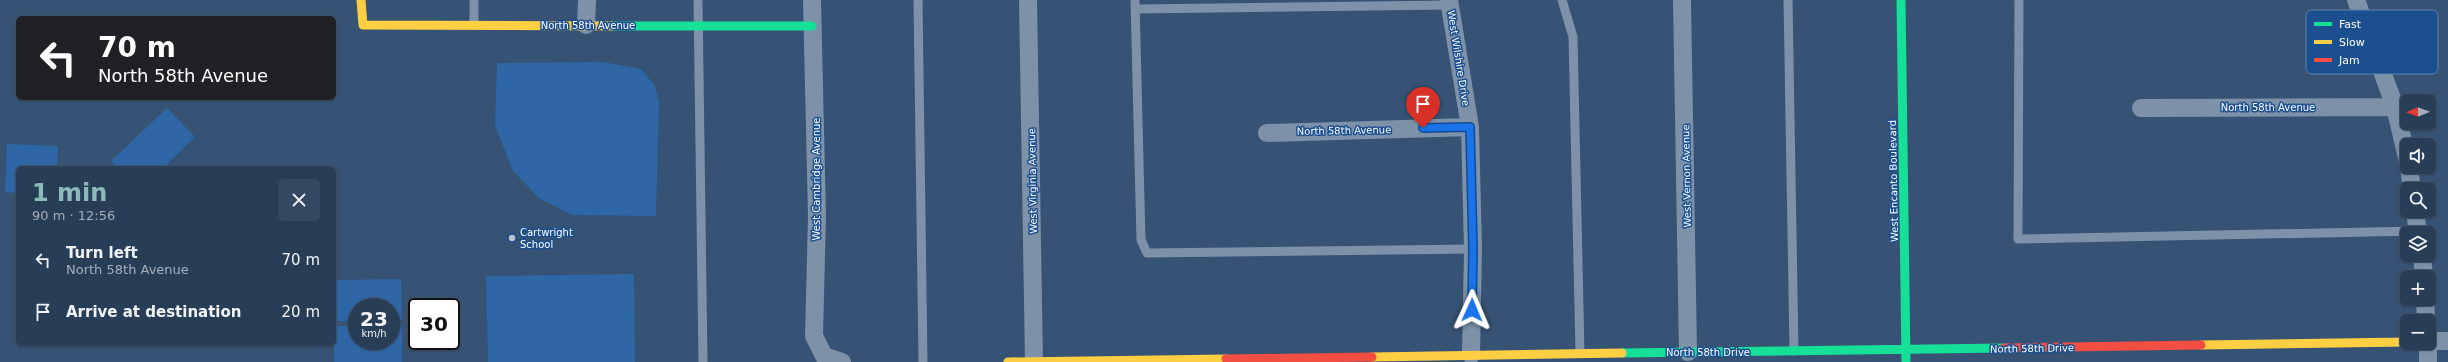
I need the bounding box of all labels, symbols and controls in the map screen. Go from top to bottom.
street label: West Wilshire Drive [1445,9,1472,107]
legend [2306,10,2438,74]
text: Fast [2339,18,2362,31]
street label: North 58th Avenue [541,20,635,31]
text: 70 m [98,31,176,64]
icon: left [32,32,84,84]
text: Slow [2339,36,2365,49]
text: Jam [2338,54,2360,67]
text: North 58th Avenue [98,65,268,86]
pin [1406,87,1440,128]
icon: arrive [1412,93,1434,115]
north arrow [2400,94,2436,130]
map controls [2400,94,2436,350]
street label: North 58th Avenue [2221,102,2315,113]
street label: West Cambridge Avenue [811,117,822,241]
street label: West Encanto Boulevard [1887,120,1900,242]
street label: North 58th Avenue [1297,124,1391,137]
street label: West Vernon Avenue [1680,124,1693,228]
street label: West Virginia Avenue [1026,128,1039,234]
button: sound [2400,138,2436,174]
text: 1 min [32,179,107,207]
button: close [278,179,320,221]
button: search [2400,182,2436,218]
text: 90 m · 12:56 [32,208,115,223]
button: layers [2400,226,2436,262]
place label: Cartwright School [520,227,573,250]
marker: Cartwright School [507,233,517,243]
text: Turn left [66,244,138,262]
icon: left [32,249,54,271]
text: 70 m [282,251,320,269]
text: North 58th Avenue [66,262,189,277]
button: + [2400,270,2436,306]
position arrow [1451,289,1493,331]
speed limit sign: 30 [408,298,460,350]
icon: arrive [32,301,54,323]
text: Arrive at destination [66,303,241,321]
text: 20 m [282,303,320,321]
text: 23 [360,307,388,331]
button: − [2400,314,2436,350]
text: km/h [361,328,387,339]
street label: North 58th Drive [1990,342,2074,355]
street label: North 58th Drive [1666,347,1750,358]

